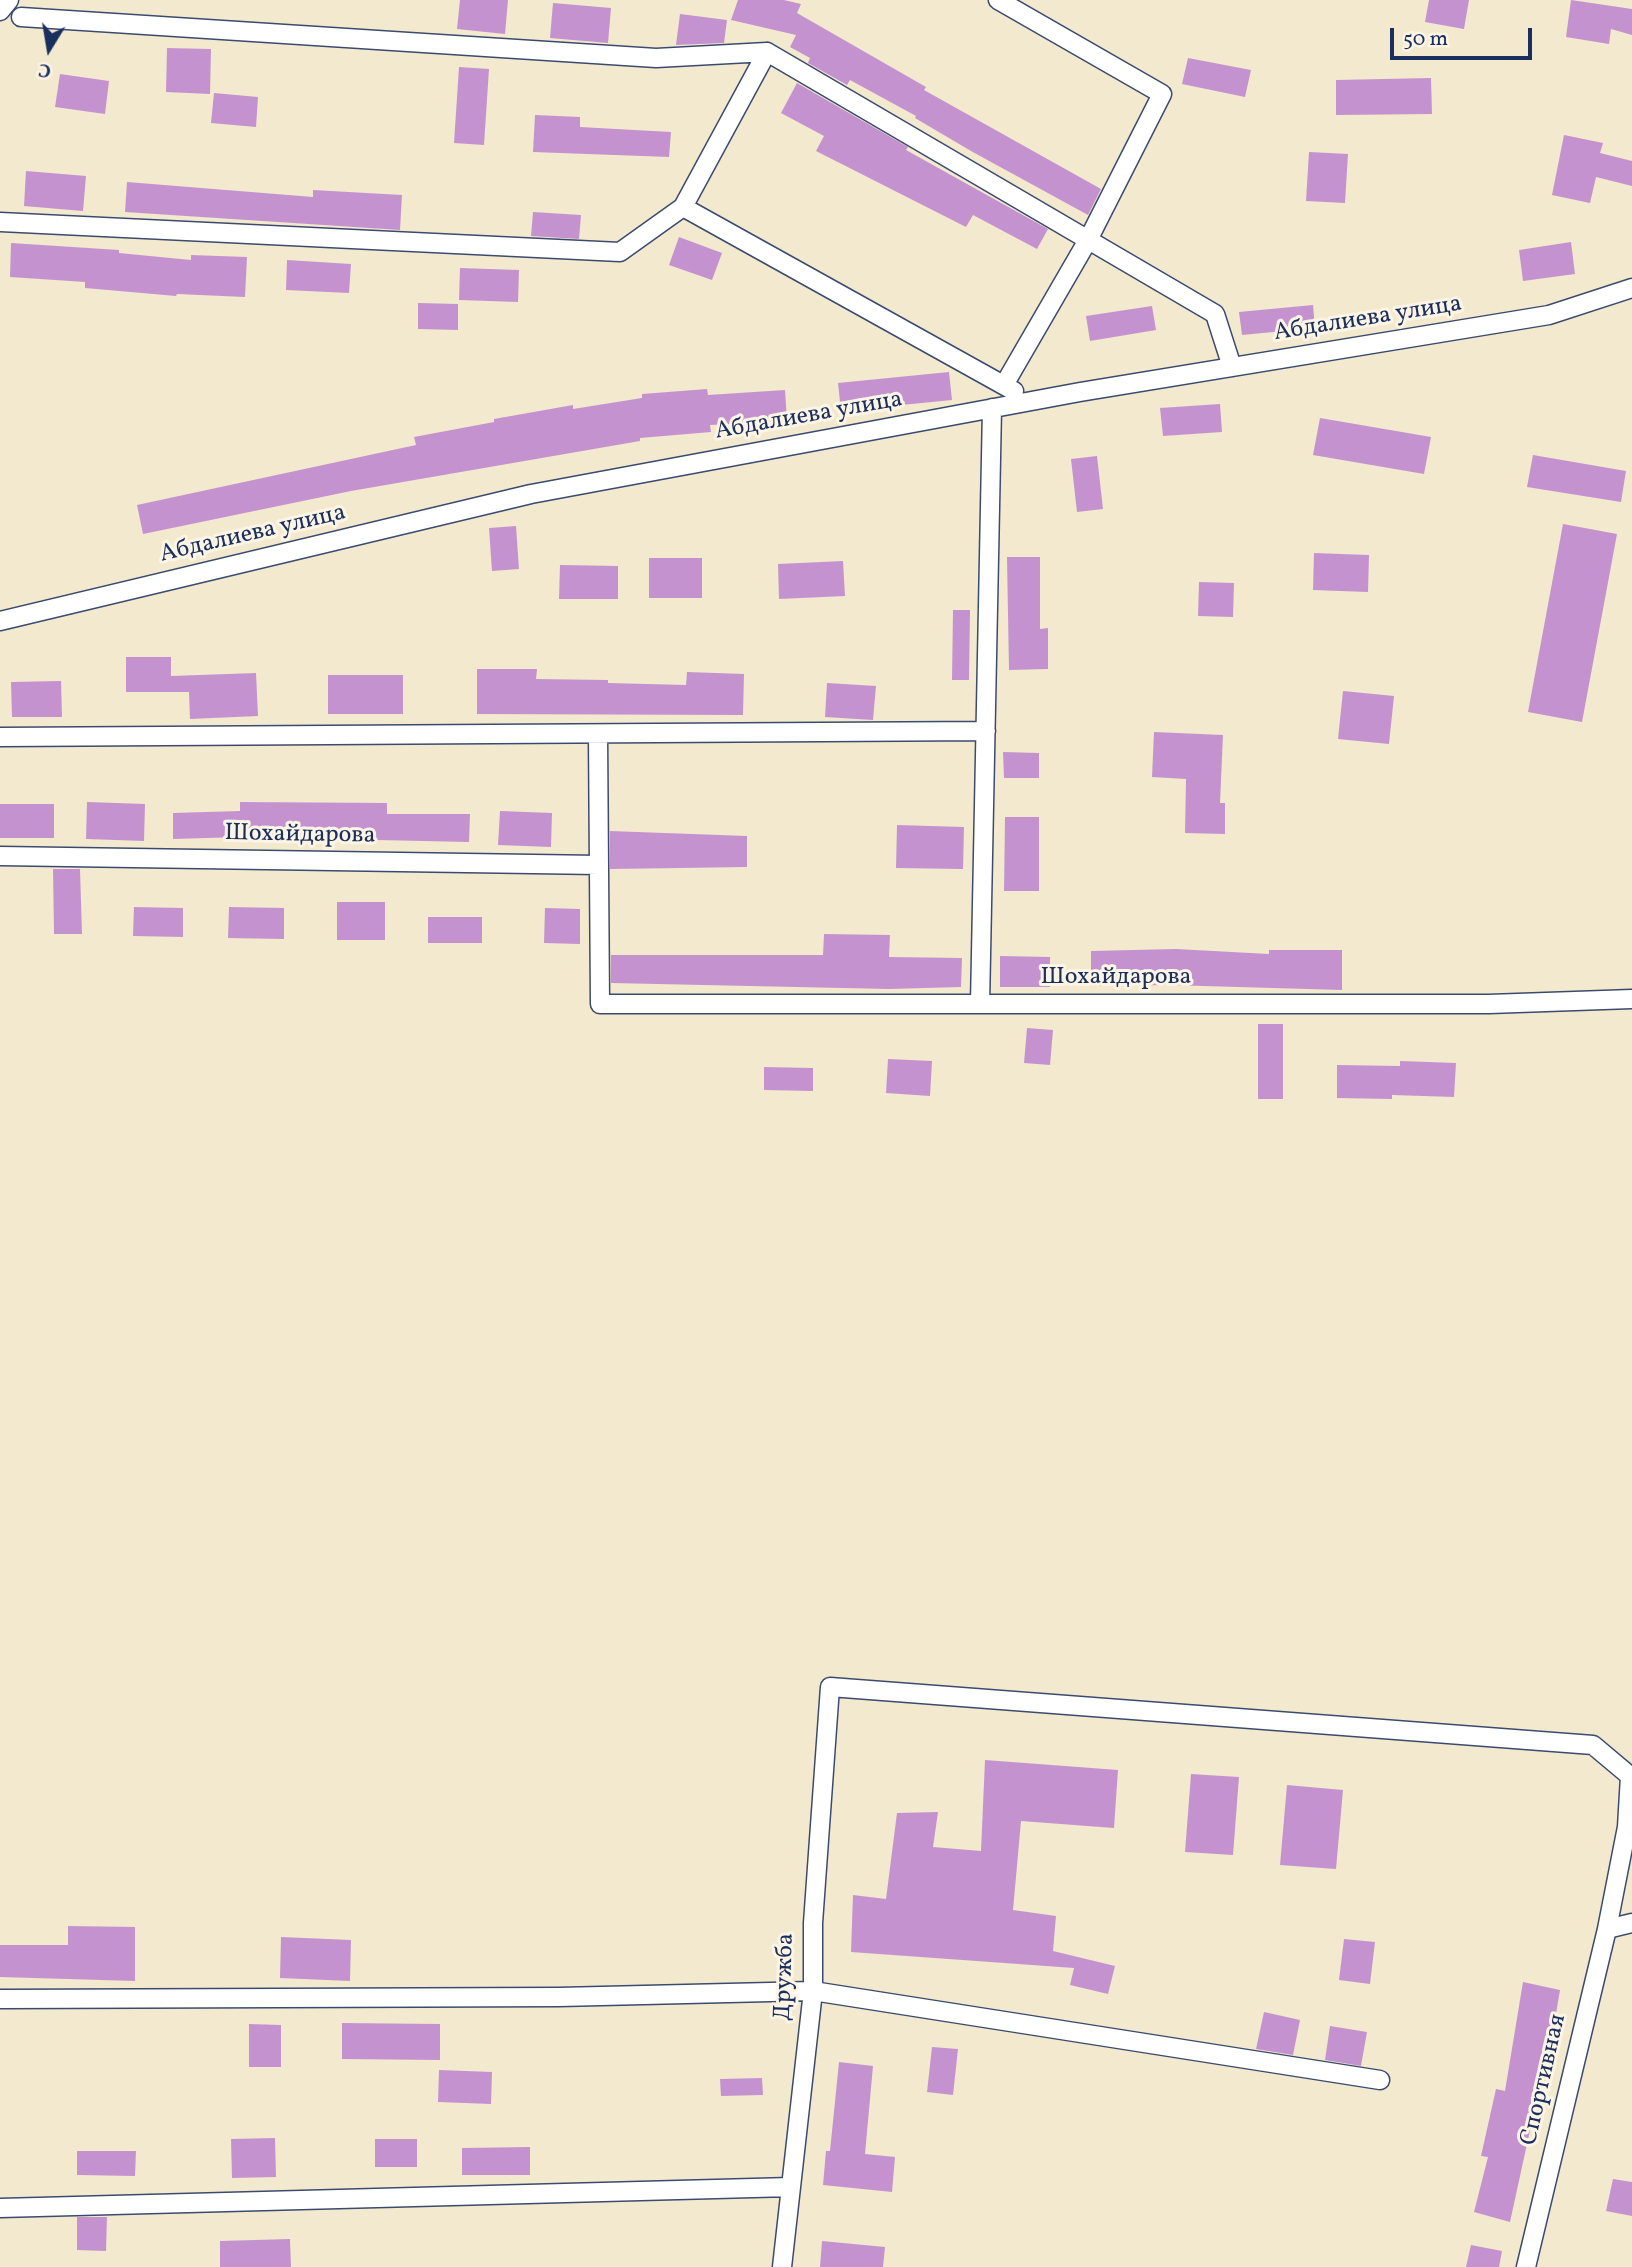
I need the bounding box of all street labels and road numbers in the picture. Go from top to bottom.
street label: Абдалиева улица [1272,291,1464,349]
street label: Абдалиева улица [713,386,905,448]
street label: Абдалиева улица [157,500,349,570]
street label: Шохайдарова [224,820,376,852]
street label: Шохайдарова [1040,965,1192,993]
street label: Дружба [770,1933,802,2021]
street label: Спортивная [1516,2012,1574,2148]

